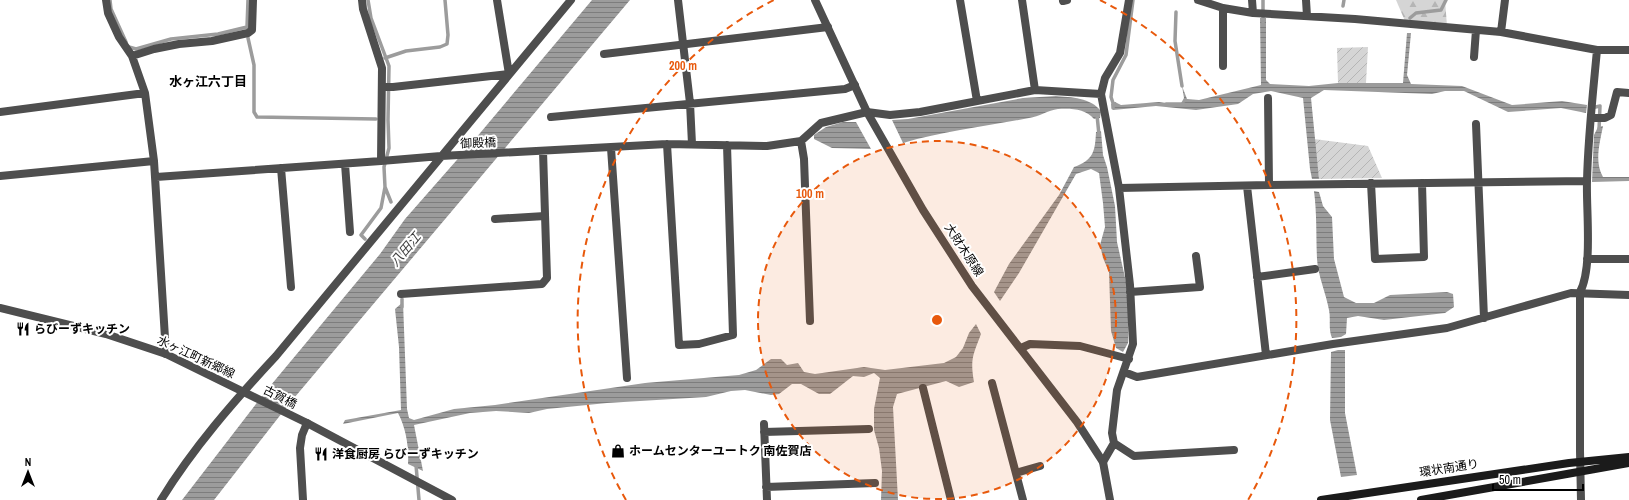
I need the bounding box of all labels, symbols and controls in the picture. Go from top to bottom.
text: 200 m [669,58,697,74]
district label: 水ヶ江六丁目 [169,73,247,90]
street label: 御殿橋 [460,134,496,152]
text: 100 m [796,186,824,202]
street label: 大財木原線 [941,220,987,280]
water label: 八田江 [386,227,426,270]
centre of rings [930,313,944,327]
restaurant icon: らびーずキッチン [15,321,31,337]
place label: らびーずキッチン [34,321,130,337]
street label: 水ヶ江町新郷線 [155,332,237,382]
street label: 古賀橋 [260,382,300,412]
shop icon: ホームセンターユートク 南佐賀店 [610,443,626,459]
place label: ホームセンターユートク 南佐賀店 [629,443,811,459]
restaurant icon: 洋食厨房 らびーずキッチン [313,446,329,462]
place label: 洋食厨房 らびーずキッチン [332,446,479,462]
north arrow [8,452,48,492]
text: N [25,455,31,469]
street label: 環状南通り [1418,455,1480,481]
scale bar [1493,466,1583,492]
text: 50 m [1499,472,1521,488]

